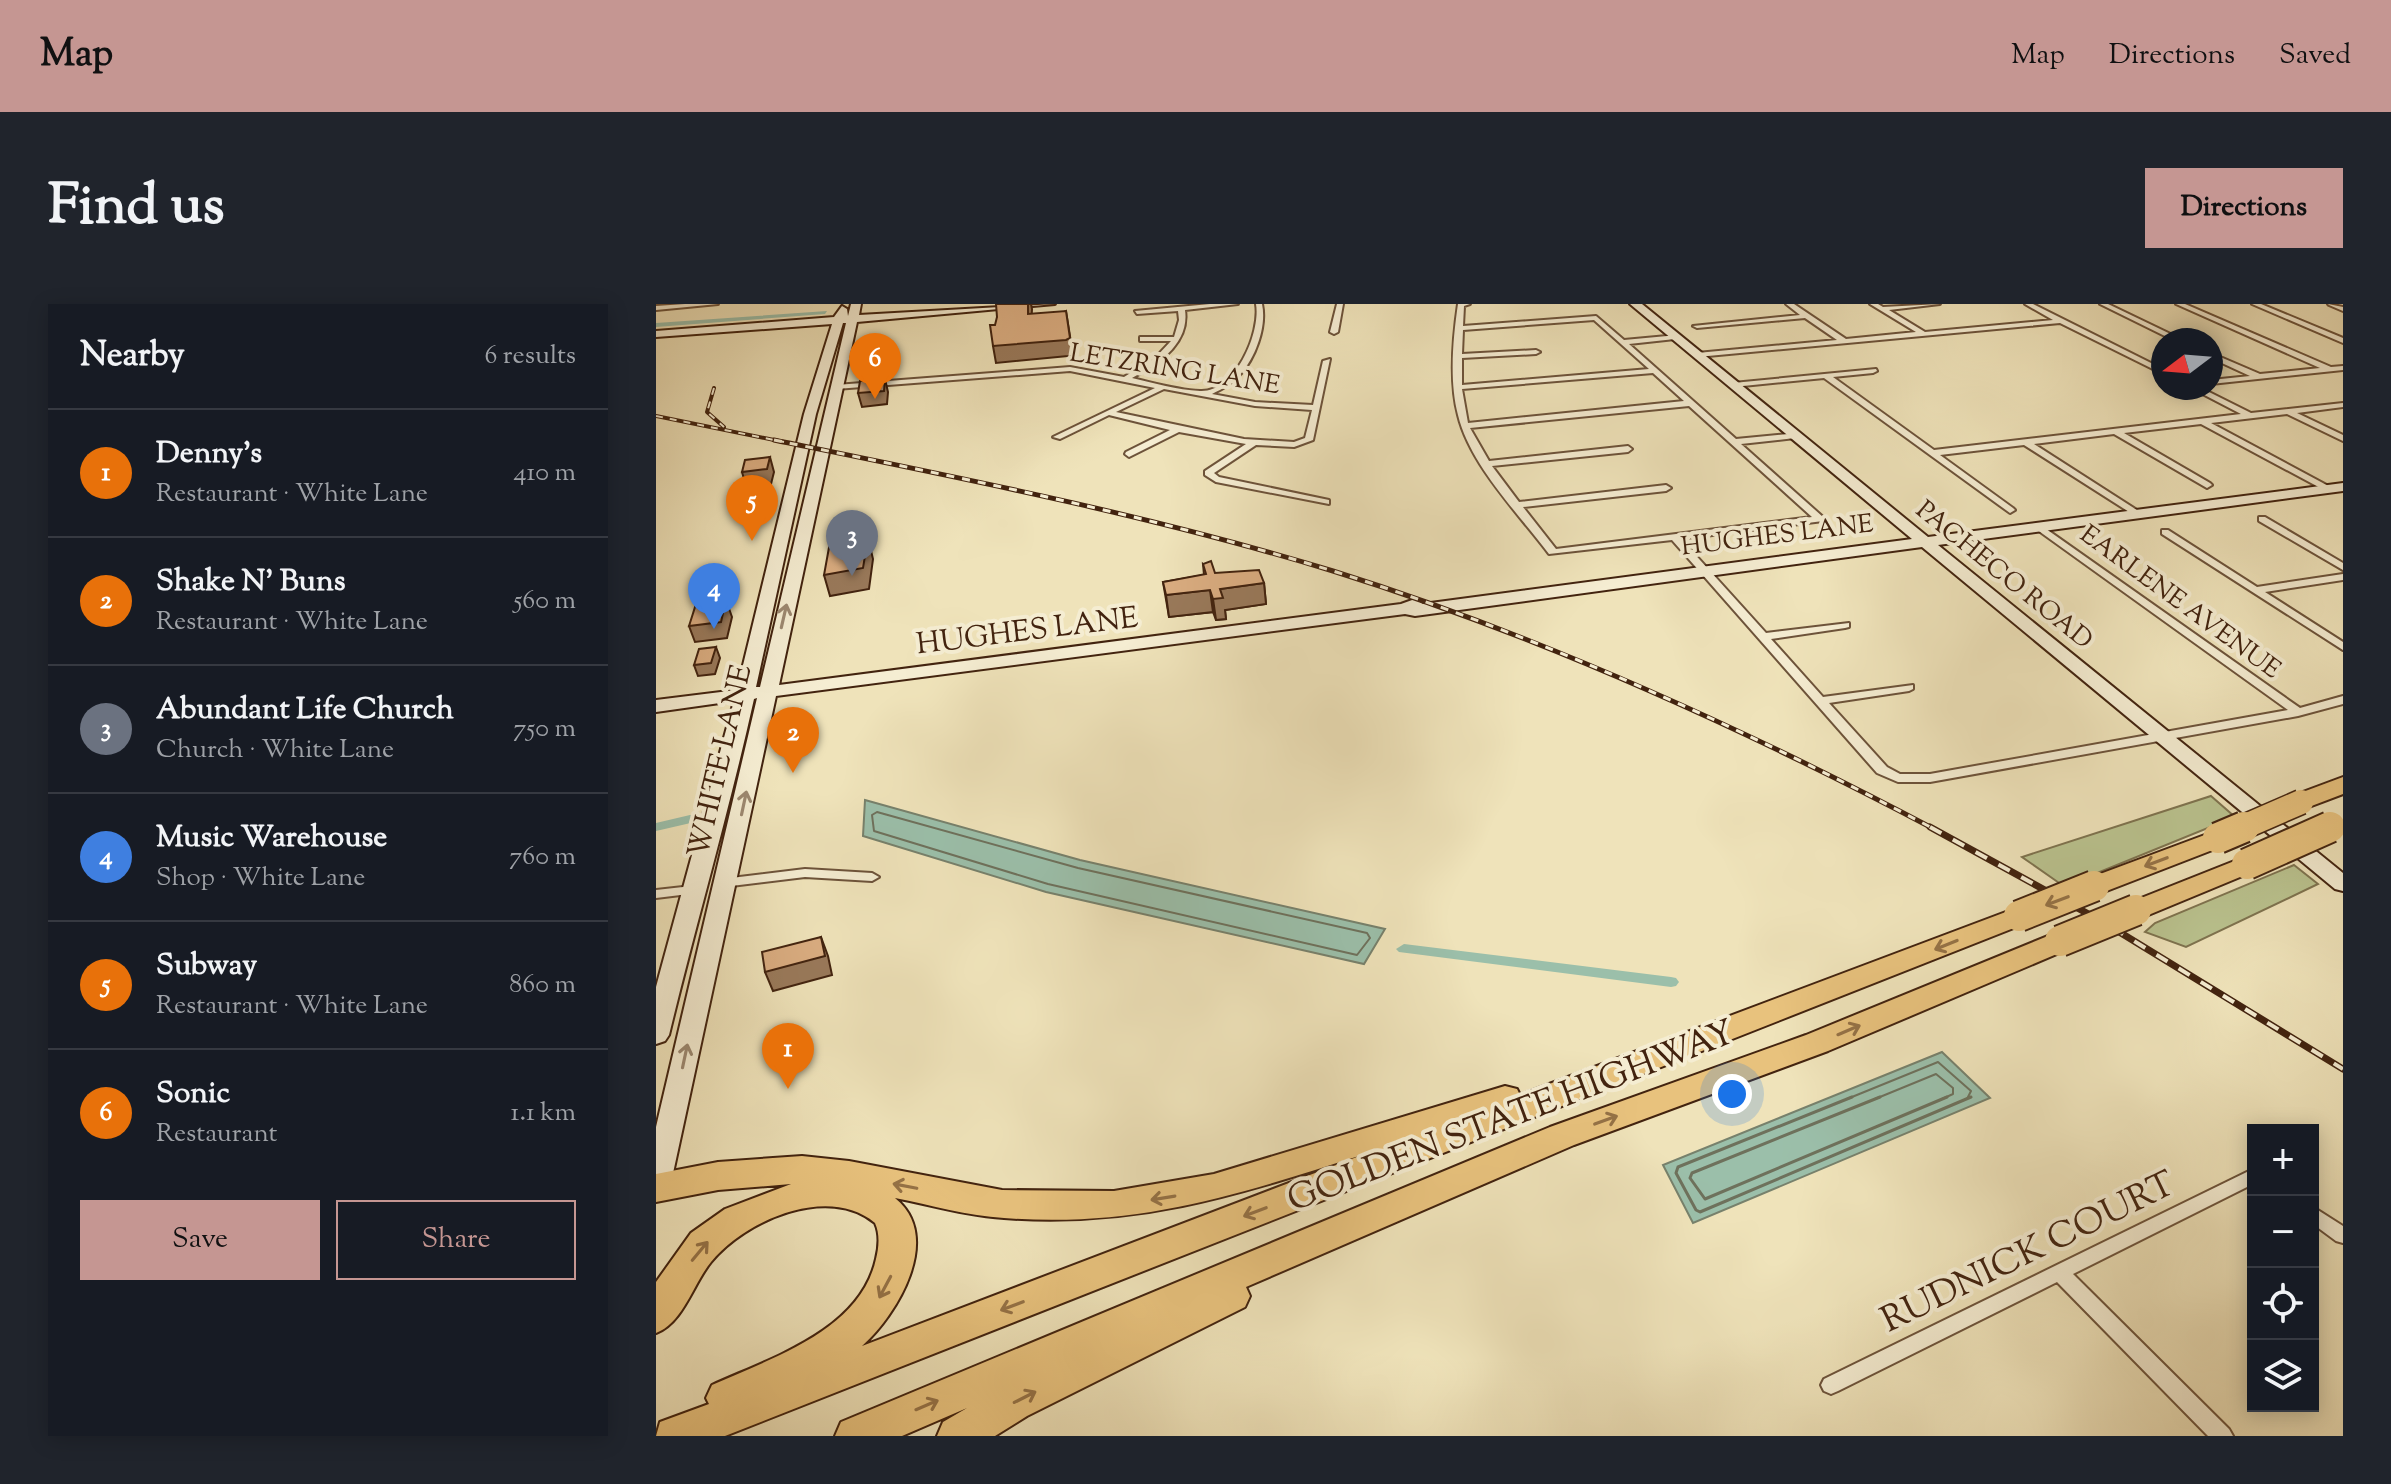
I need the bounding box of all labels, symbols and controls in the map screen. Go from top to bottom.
text: Map [40,29,113,83]
text: Map [2011,36,2065,76]
text: Directions [2109,36,2235,76]
text: Saved [2279,36,2351,76]
text: Find us [48,168,224,249]
button: Directions [2145,168,2343,248]
north arrow [2151,328,2223,400]
text: Nearby [80,332,185,381]
pin: 6 [849,333,901,399]
street label: LETZRING LANE [1067,336,1283,405]
text: 6 results [484,338,576,375]
text: Denny's [156,433,262,476]
text: 1 [102,455,110,492]
text: 410 m [514,455,576,492]
pin: 5 [726,475,778,541]
text: Restaurant · White Lane [156,476,428,513]
street label: PACHECO ROAD [1907,493,2100,659]
street label: HUGHES LANE [1679,506,1876,567]
pin: 3 [826,510,878,576]
street label: EARLENE AVENUE [2071,517,2288,689]
text: Shake N' Buns [156,561,345,604]
pin: 4 [688,563,740,629]
text: 2 [100,583,112,620]
text: 560 m [513,583,576,620]
street label: HUGHES LANE [914,598,1141,667]
one-way arrow [777,603,792,629]
text: Restaurant · White Lane [156,604,428,641]
street label: WHITE LANE [678,661,765,862]
text: Abundant Life Church [156,689,454,732]
pin: 2 [767,707,819,773]
text: 3 [101,711,111,748]
text: 750 m [513,711,576,748]
text: Church · White Lane [156,732,394,769]
one-way arrow [737,790,752,816]
text: Music Warehouse [156,817,387,860]
text: 4 [99,839,113,876]
text: 760 m [509,839,576,876]
one-way arrow [2144,856,2169,870]
text: Shop · White Lane [156,860,365,897]
one-way arrow [2045,895,2069,909]
one-way arrow [1934,938,1959,953]
text: Subway [156,945,257,988]
text: 5 [102,967,110,1004]
text: 860 m [509,967,576,1004]
text: Restaurant · White Lane [156,988,428,1025]
street label: GOLDEN STATE HIGHWAY [1280,1008,1743,1227]
one-way arrow [1836,1021,1861,1036]
pin: 1 [762,1023,814,1089]
one-way arrow [678,1043,693,1069]
text: Sonic [156,1073,230,1116]
your location [1712,1074,1752,1114]
text: 6 [100,1095,112,1132]
text: 1.1 km [511,1095,576,1132]
one-way arrow [1593,1112,1617,1126]
text: Restaurant [156,1116,277,1153]
map controls [2247,1124,2319,1412]
button: + [2247,1124,2319,1196]
street label: RUDNICK COURT [1873,1160,2185,1347]
one-way arrow [893,1177,919,1192]
one-way arrow [1151,1191,1176,1206]
button: − [2247,1196,2319,1268]
button: Save [80,1200,320,1280]
button: Share [336,1200,576,1280]
one-way arrow [1243,1206,1267,1221]
one-way arrow [691,1241,708,1262]
button: locate [2247,1268,2319,1340]
one-way arrow [877,1274,893,1298]
one-way arrow [1000,1300,1025,1314]
button: layers [2247,1340,2319,1412]
one-way arrow [1013,1388,1036,1404]
one-way arrow [914,1397,939,1412]

